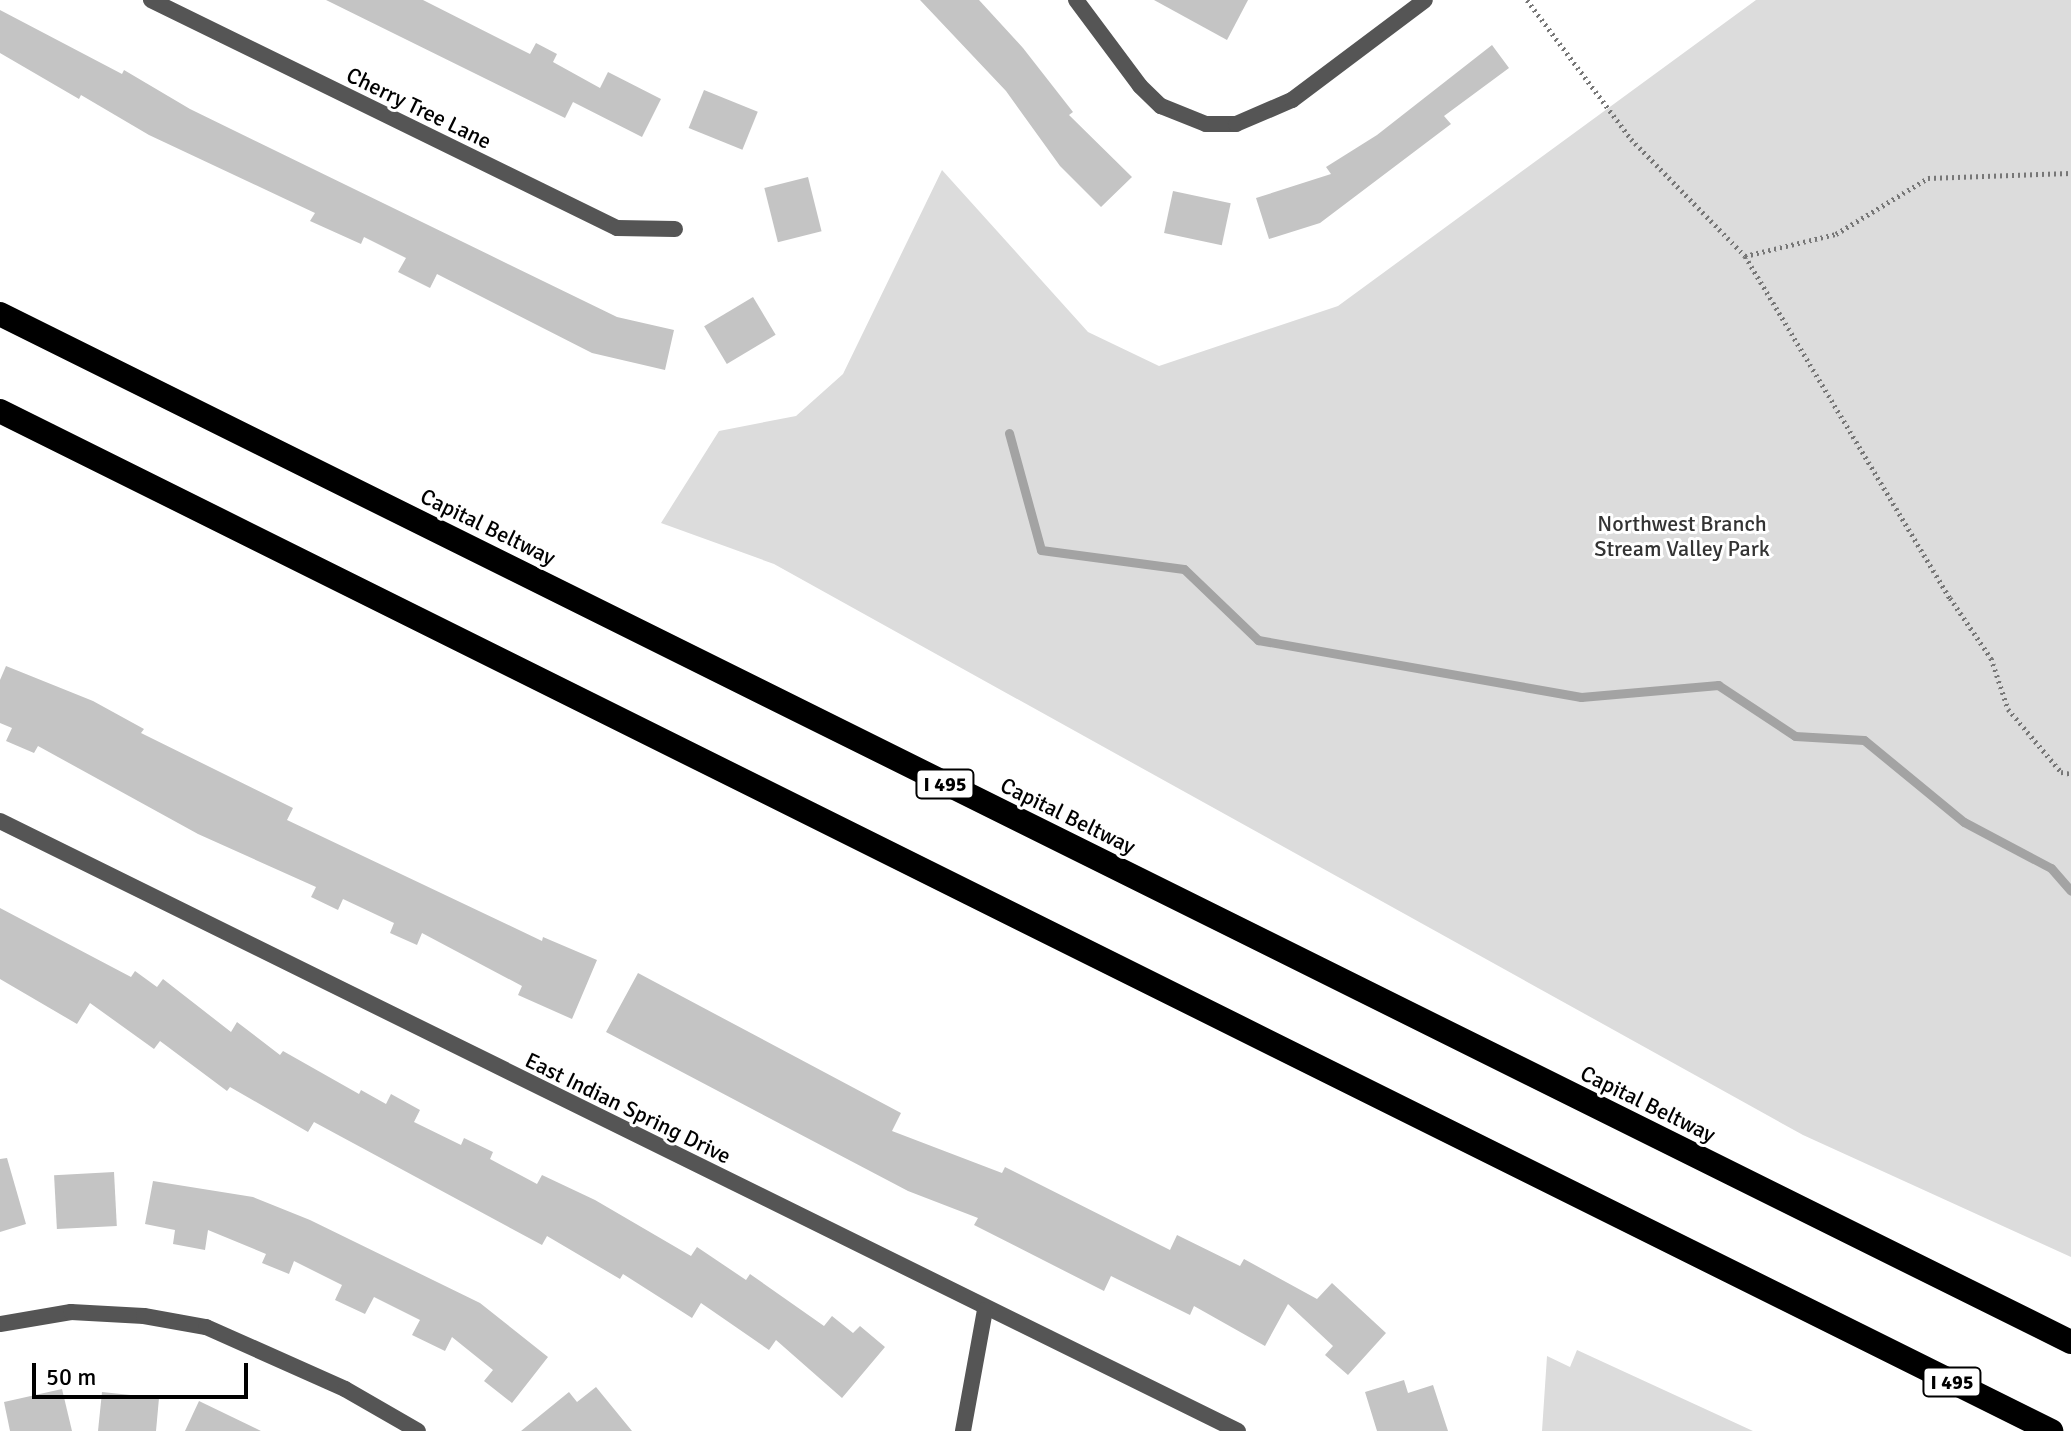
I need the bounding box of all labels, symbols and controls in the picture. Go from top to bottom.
street label: Cherry Tree Lane [342,62,496,154]
street label: Capital Beltway [416,483,560,571]
park label: Northwest Branch Stream Valley Park [1594,510,1770,562]
road number: I 495 [915,768,975,800]
street label: Capital Beltway [996,772,1140,860]
street label: East Indian Spring Drive [521,1047,735,1169]
street label: Capital Beltway [1576,1060,1720,1148]
scale bar [36,1347,252,1397]
text: 50 m [46,1362,96,1392]
road number: I 495 [1922,1366,1982,1398]

